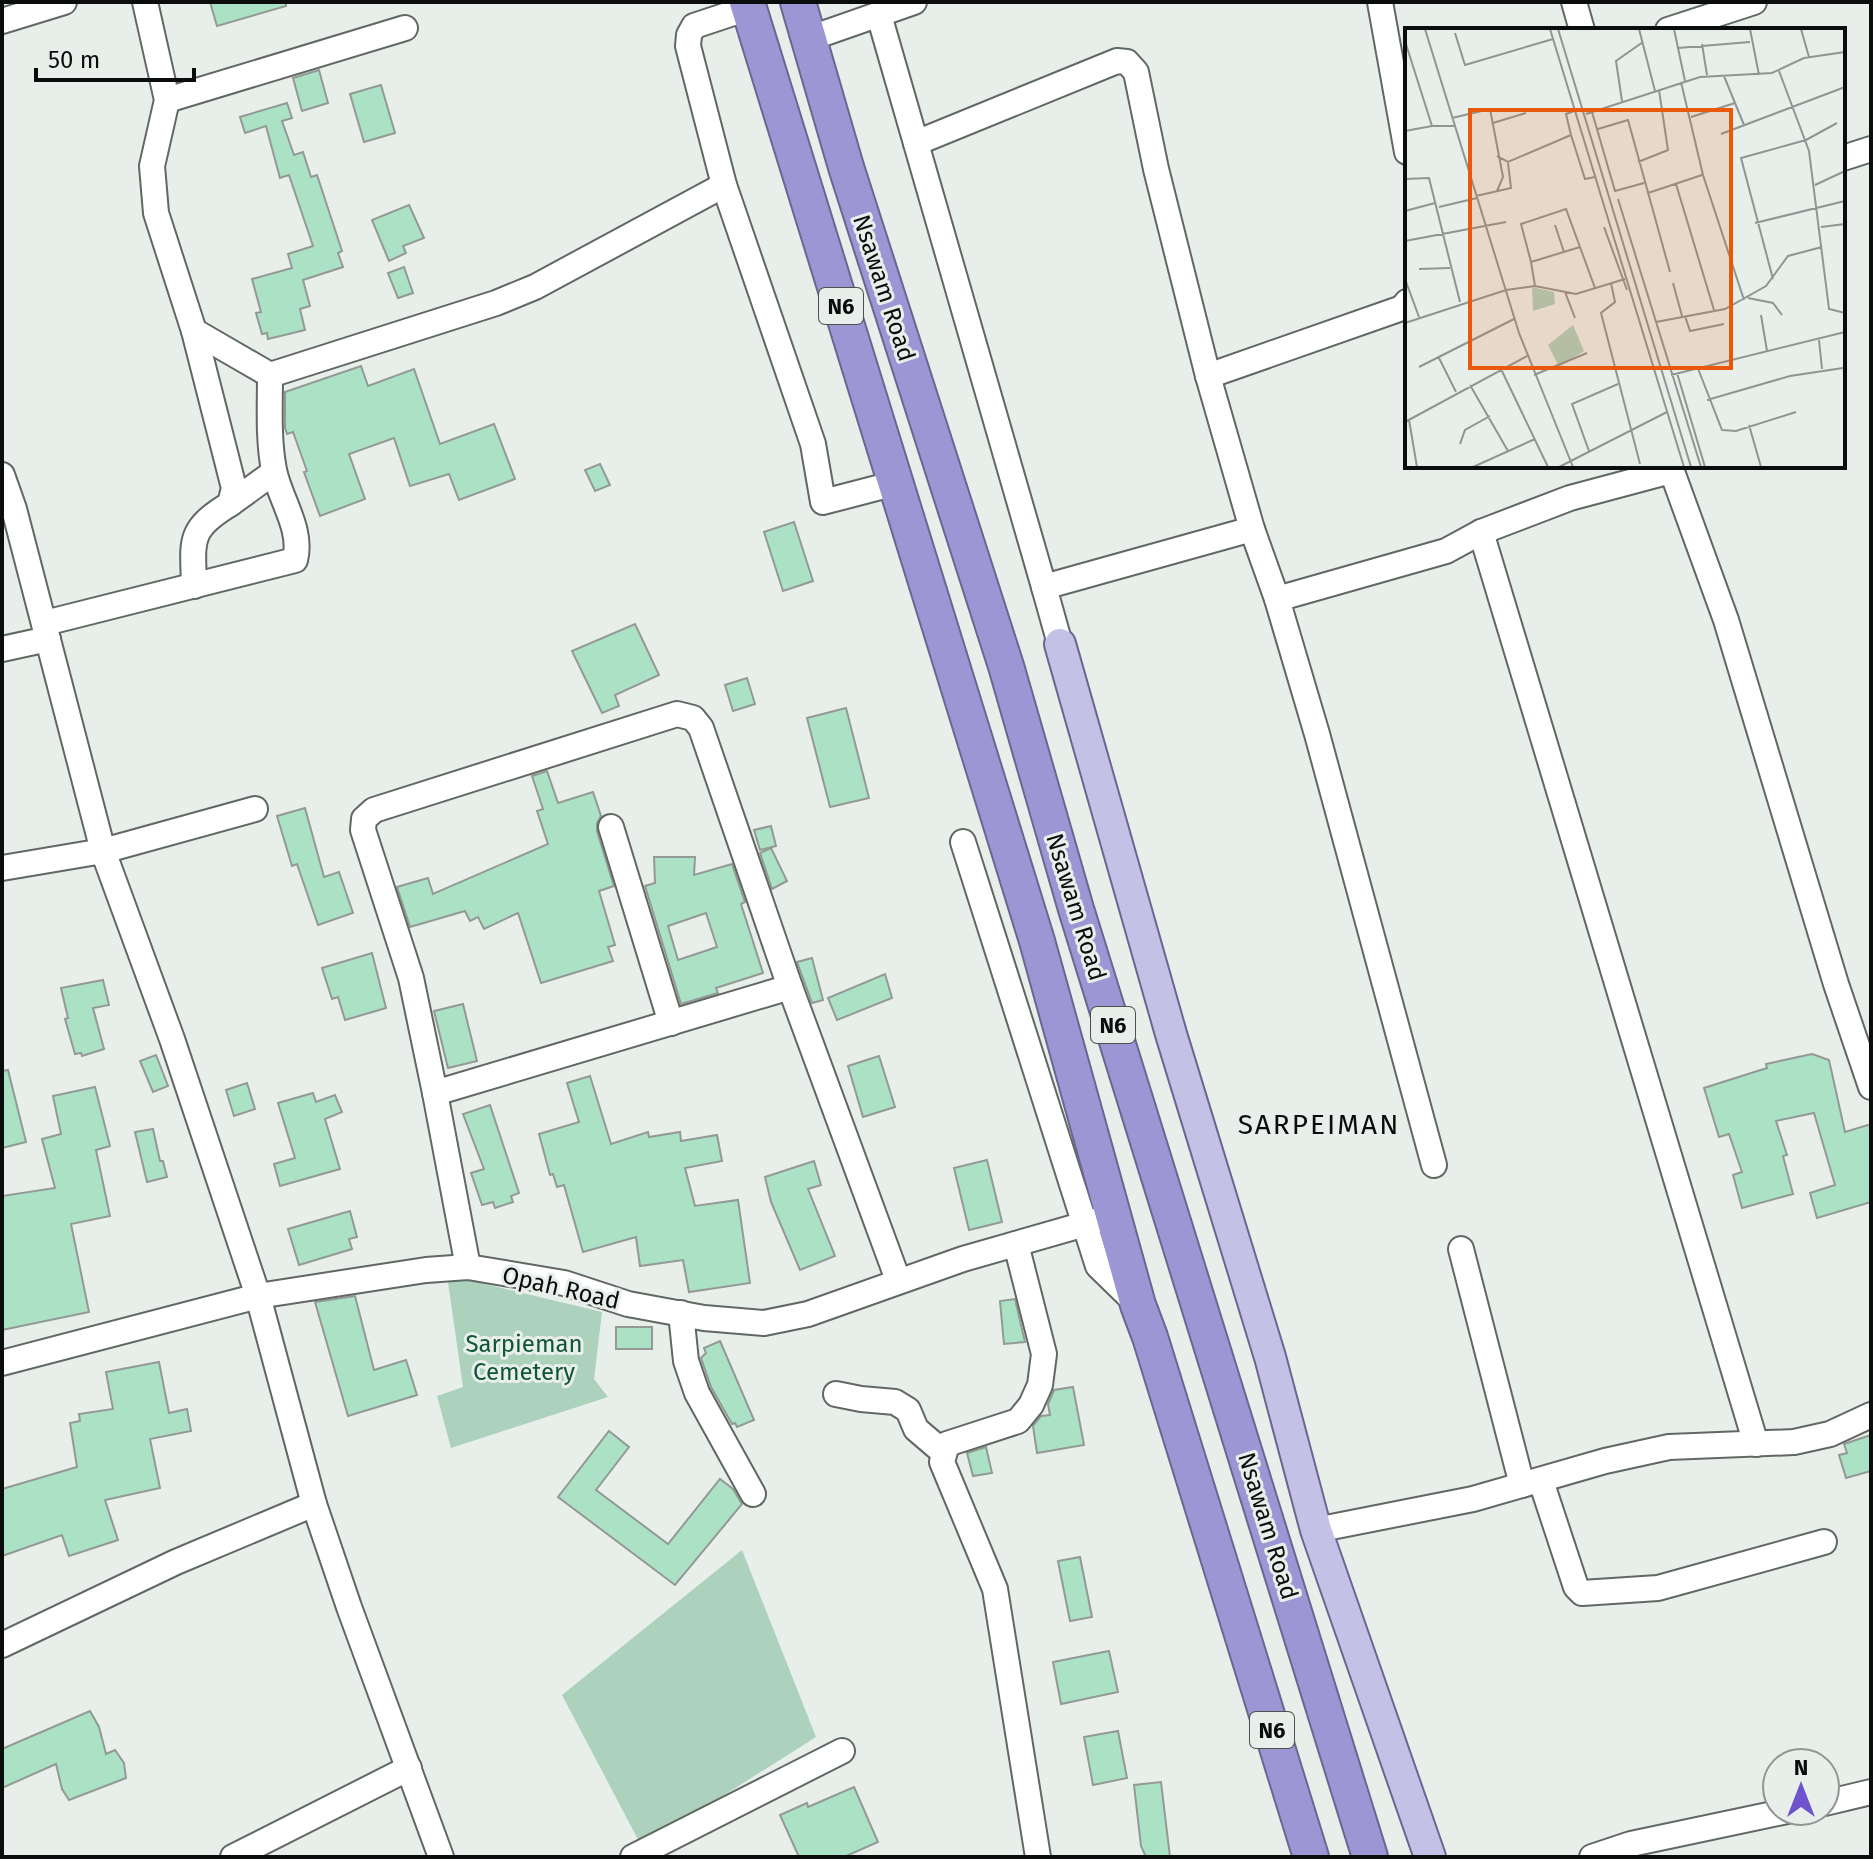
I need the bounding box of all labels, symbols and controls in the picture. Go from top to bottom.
inset map [1405,28,1845,468]
scale bar [36,32,194,82]
text: 50 m [48,46,100,74]
street label: Nsawam Road [847,211,921,365]
road number: N6 [819,288,863,324]
street label: Nsawam Road [1040,830,1112,984]
road number: N6 [1091,1007,1135,1043]
district label: SARPEIMAN [1238,1108,1400,1141]
street label: Opah Road [500,1261,622,1315]
park label: Sarpieman Cemetery [465,1330,583,1386]
street label: Nsawam Road [1232,1449,1304,1603]
road number: N6 [1250,1712,1294,1748]
north arrow [1761,1747,1841,1827]
text: N [1794,1754,1808,1781]

